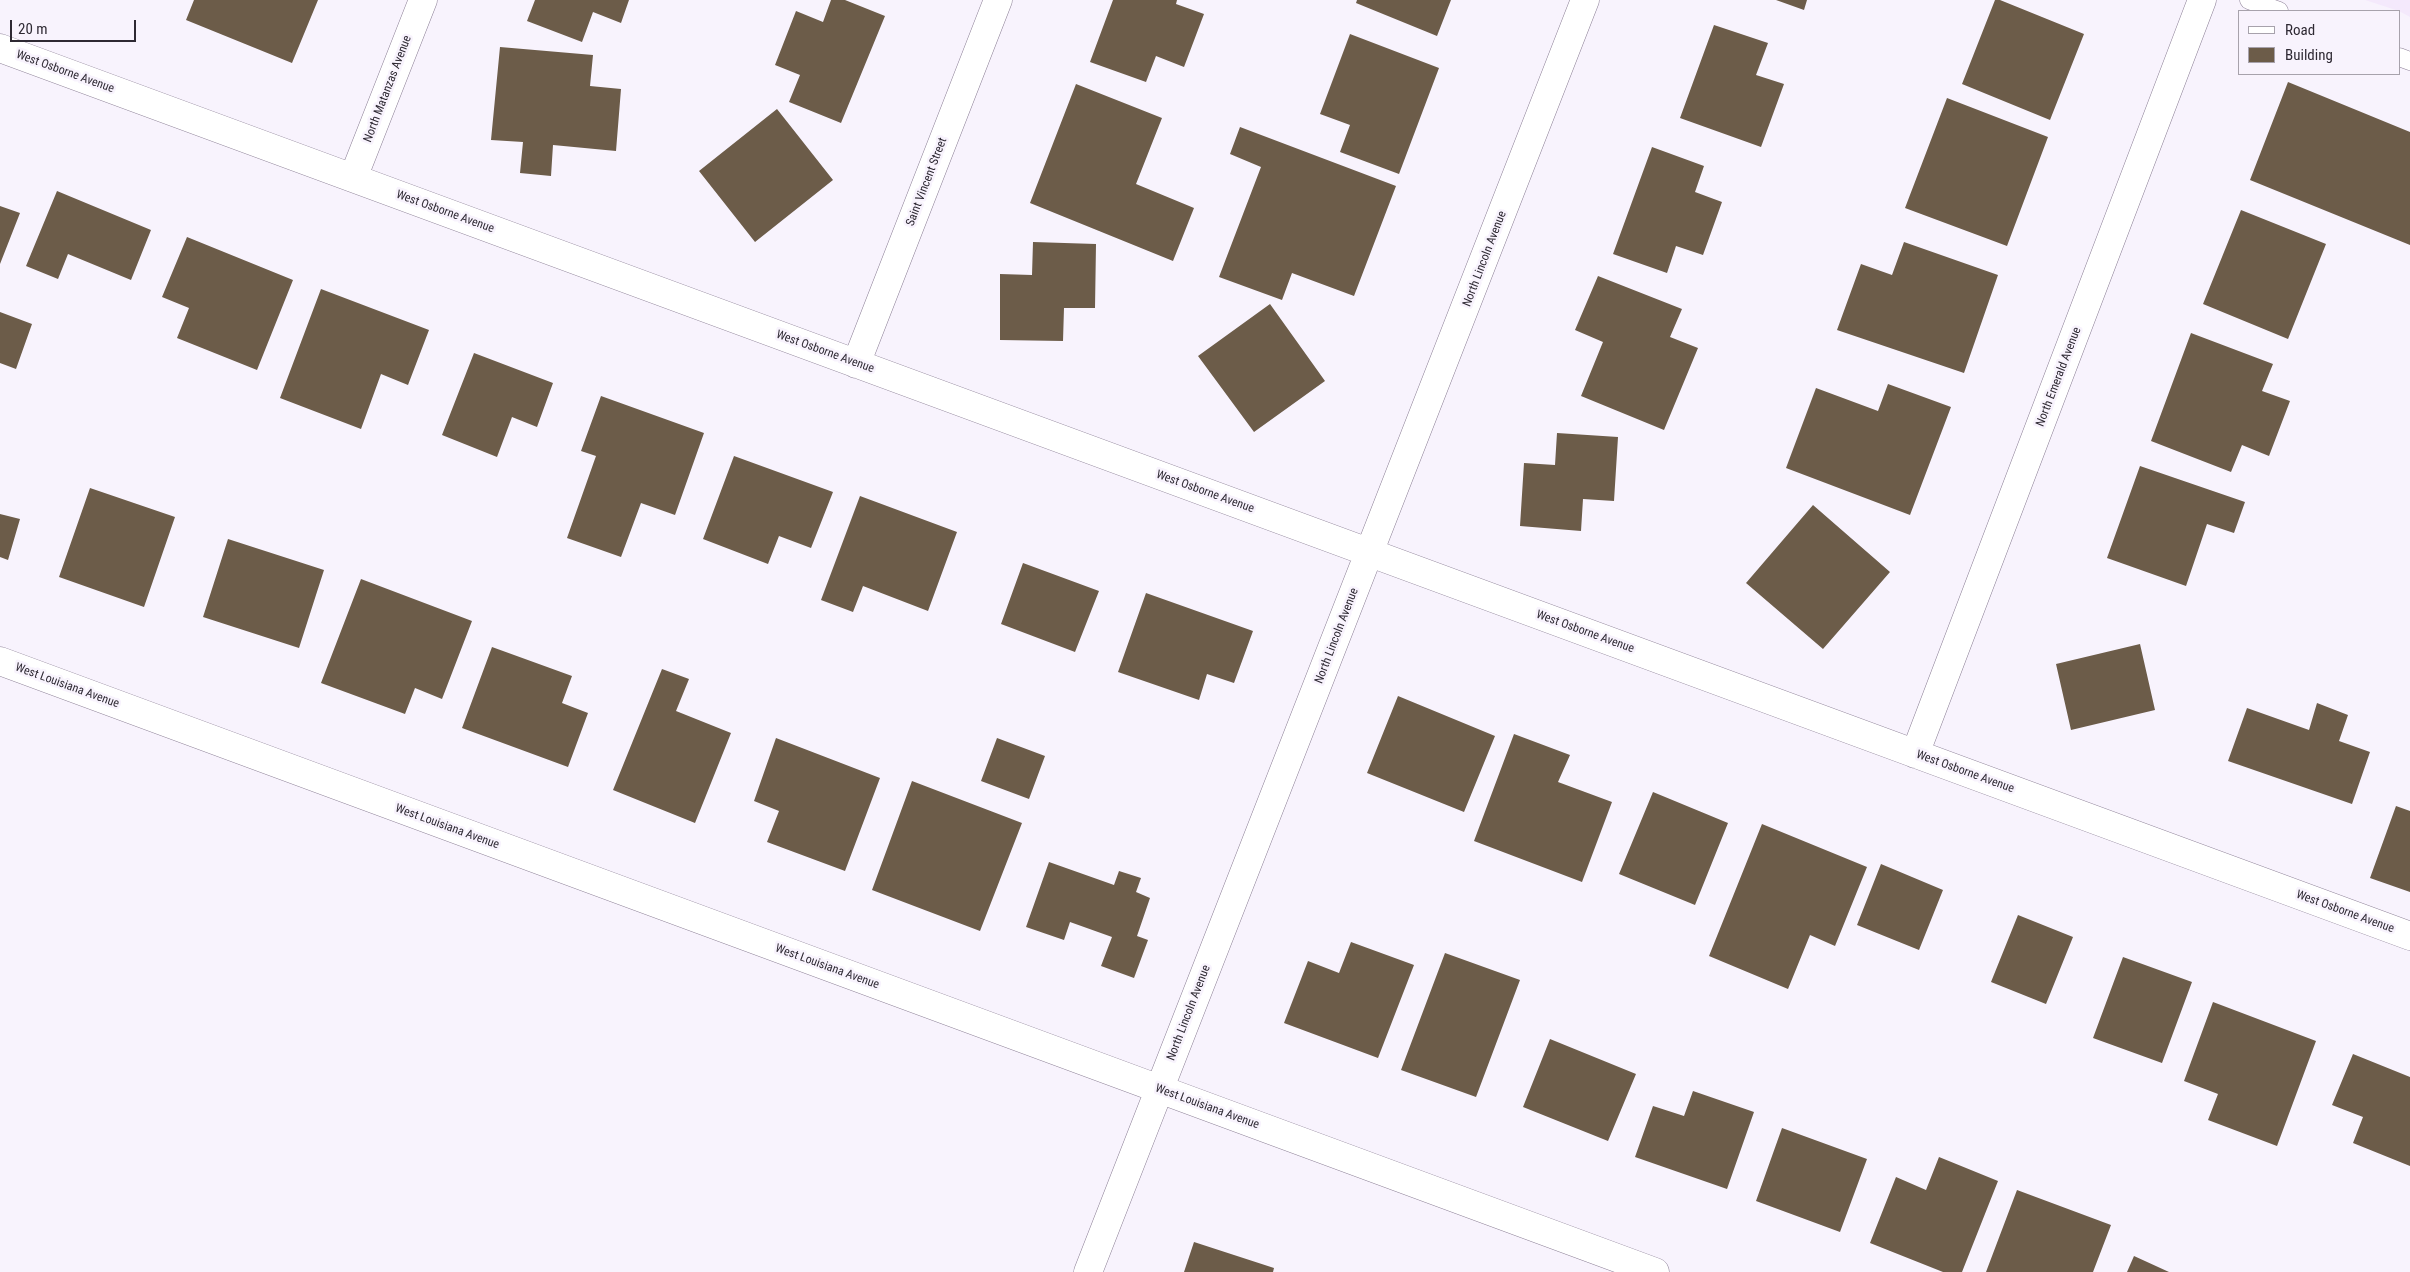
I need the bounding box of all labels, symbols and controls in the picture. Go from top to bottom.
scale bar [12,10,139,42]
legend [2238,10,2400,75]
text: 20 m [18,20,48,38]
text: Road [2285,21,2315,39]
street label: North Matanzas Avenue [361,34,415,144]
text: Building [2285,46,2333,64]
street label: West Osborne Avenue [14,48,116,96]
street label: Saint Vincent Street [904,136,950,228]
street label: West Osborne Avenue [394,188,496,236]
street label: North Lincoln Avenue [1460,209,1510,309]
street label: North Emerald Avenue [2033,325,2085,429]
street label: West Osborne Avenue [774,328,876,376]
street label: West Osborne Avenue [1154,468,1256,516]
street label: North Lincoln Avenue [1312,586,1362,686]
street label: West Osborne Avenue [1534,608,1636,656]
street label: West Louisiana Avenue [13,661,121,711]
street label: West Osborne Avenue [1914,748,2016,796]
street label: West Louisiana Avenue [393,802,501,852]
street label: West Osborne Avenue [2294,888,2396,936]
street label: West Louisiana Avenue [773,942,881,992]
street label: North Lincoln Avenue [1164,963,1214,1063]
street label: West Louisiana Avenue [1153,1082,1261,1132]

